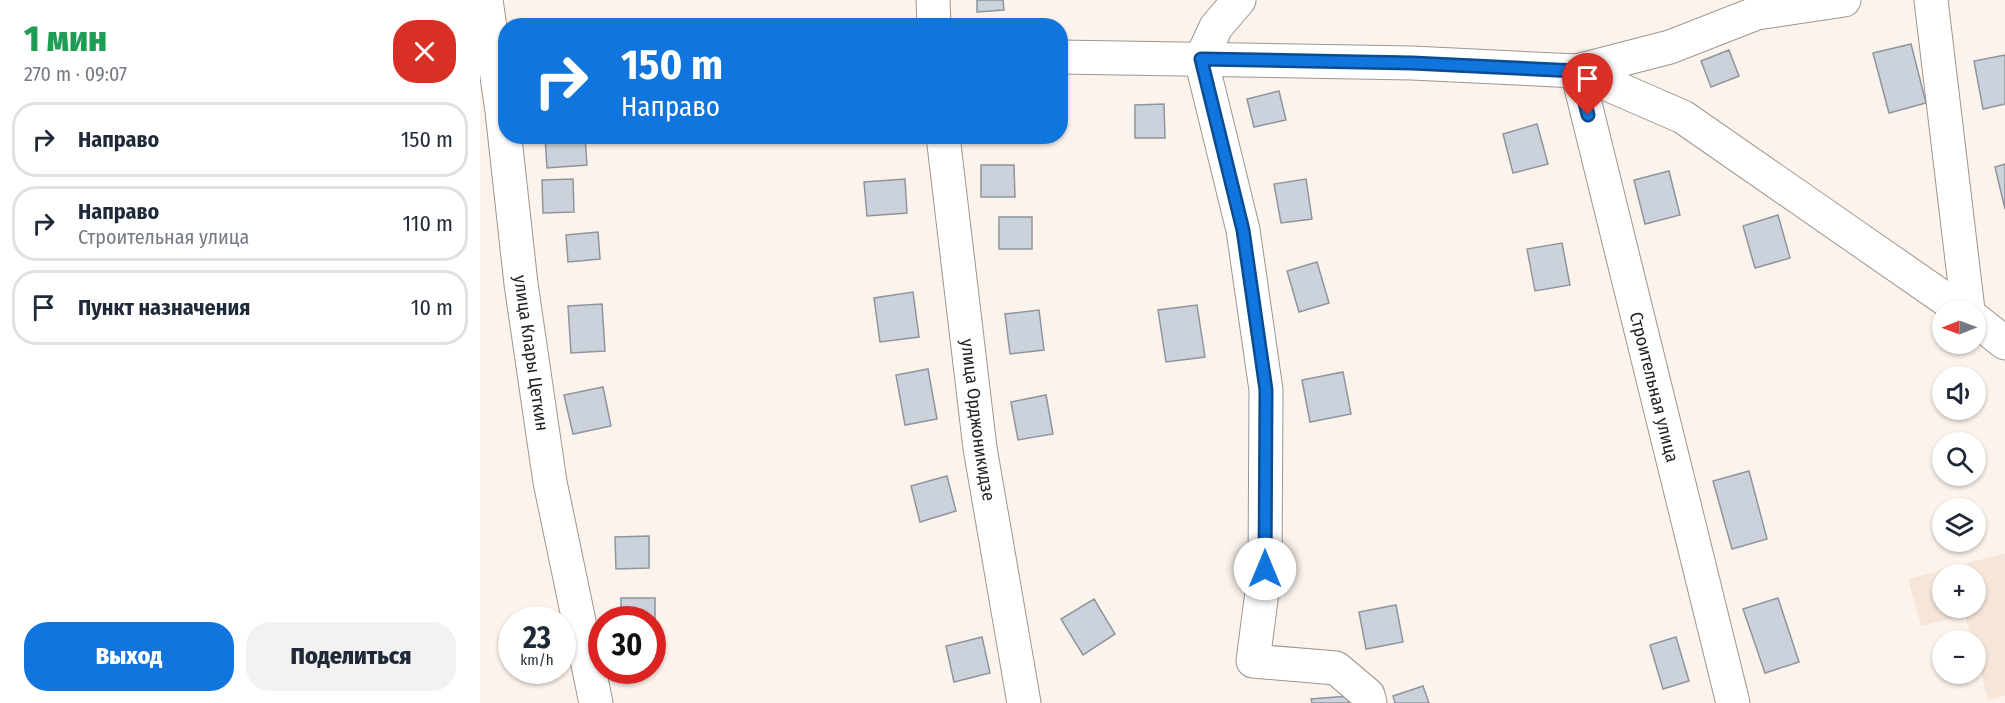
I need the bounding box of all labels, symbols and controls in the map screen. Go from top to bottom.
text: 1 мин [24,17,107,61]
button: close [393,20,456,83]
text: 150 m [621,40,723,90]
icon: right [522,42,600,120]
pin [1562,53,1613,115]
text: 270 m · 09:07 [24,62,127,86]
icon: arrive [1571,62,1604,95]
text: Направо [621,91,720,123]
icon: right [27,123,60,156]
text: Направо [78,126,159,153]
text: 150 m [401,126,453,153]
text: Направо [78,198,159,225]
icon: right [27,207,60,240]
text: 110 m [403,210,453,237]
text: Строительная улица [78,225,249,249]
street label: улица Клары Цеткин [509,274,553,432]
icon: arrive [27,291,60,324]
text: Пункт назначения [78,294,250,321]
text: 10 m [411,294,453,321]
north arrow [1932,300,1986,354]
map controls [1932,300,1986,684]
street label: Строительная улица [1625,310,1683,465]
street label: улица Орджоникидзе [956,338,1000,503]
button: sound [1932,366,1986,420]
button: search [1932,432,1986,486]
button: layers [1932,498,1986,552]
position arrow [1233,537,1297,601]
button: + [1932,564,1986,618]
speed limit sign: 30 [588,606,666,684]
text: 23 [523,620,551,656]
button: Выход [24,622,234,691]
button: Поделиться [246,622,456,691]
button: − [1932,630,1986,684]
text: km/h [520,651,554,669]

